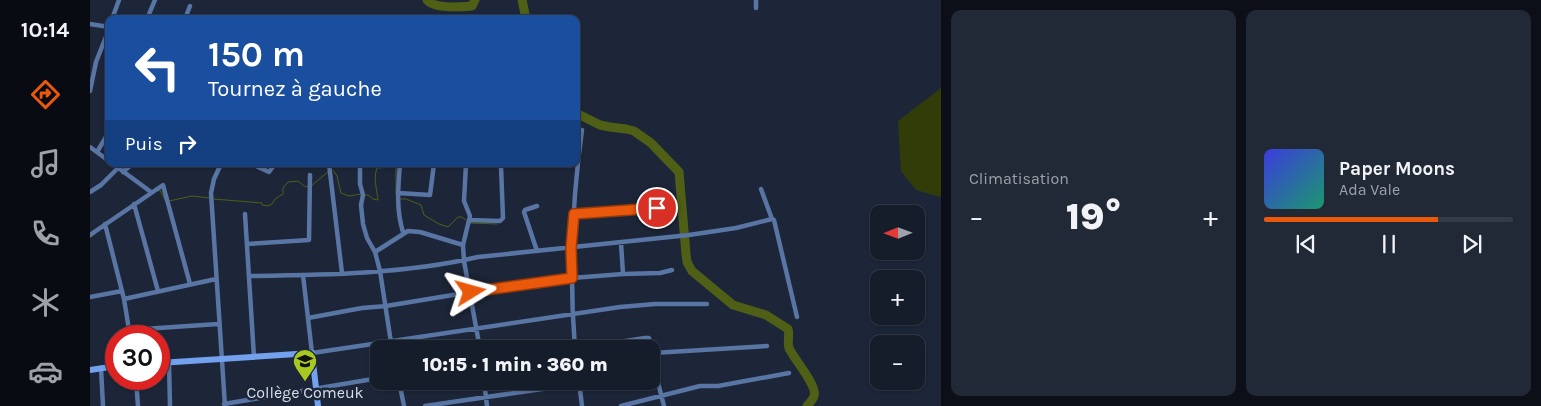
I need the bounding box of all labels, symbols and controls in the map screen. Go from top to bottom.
text: 10:14 [21,17,69,43]
text: 150 m [208,34,305,75]
icon: left [125,35,190,100]
text: Tournez à gauche [208,76,382,102]
icon: directions [28,77,63,112]
icon: right [173,130,201,158]
text: Puis [125,133,163,155]
icon: music [28,146,63,181]
text: Paper Moons [1339,158,1455,180]
text: Climatisation [969,169,1069,188]
text: Ada Vale [1339,180,1400,199]
pin [636,187,678,229]
icon: arrive [643,194,671,222]
text: 19° [1066,194,1121,239]
text: − [969,200,984,233]
text: + [1203,200,1218,233]
north arrow [870,205,925,260]
map controls [870,205,925,390]
icon: phone [28,216,63,251]
icon: previous [1292,230,1320,258]
icon: pause [1375,230,1403,258]
icon: next [1458,230,1486,258]
position arrow [444,265,496,317]
button: + [870,270,925,325]
icon: climate [28,285,63,320]
speed limit sign: 30 [105,325,170,390]
button: − [870,335,925,390]
school or university icon: Collège Comeuk [292,348,318,382]
icon: car [28,354,63,389]
text: 10:15 · 1 min · 360 m [422,354,608,376]
place label: Collège Comeuk [246,383,364,402]

